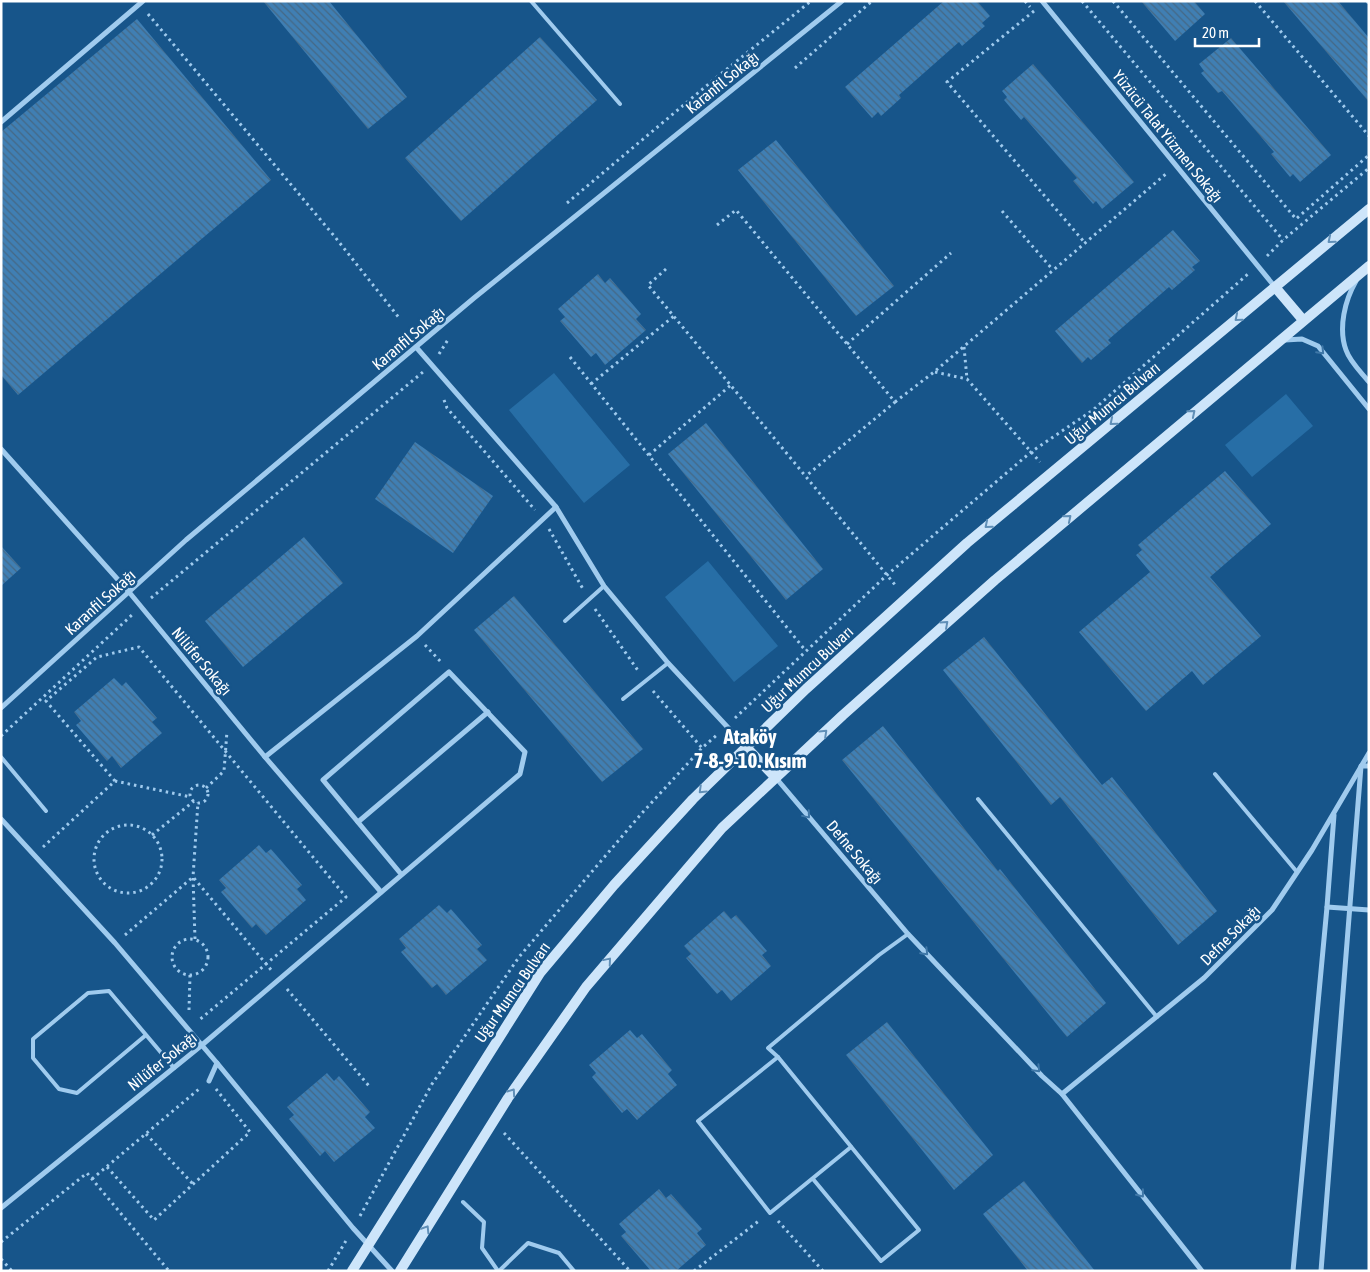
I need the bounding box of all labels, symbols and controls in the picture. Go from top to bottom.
scale bar [1195,15,1259,47]
text: 20 m [1202,24,1229,41]
street label: Karanfil Sokağı [682,47,763,118]
street label: Yüzücü Talat Yüzmen Sokağı [1108,66,1227,206]
one-way arrow [1328,235,1337,244]
street label: Karanfil Sokağı [368,303,448,374]
one-way arrow [1235,312,1244,320]
one-way arrow [1315,345,1324,354]
street label: Uğur Mumcu Bulvarı [1061,358,1164,449]
one-way arrow [1186,411,1195,419]
one-way arrow [1110,416,1119,424]
one-way arrow [1062,515,1071,524]
one-way arrow [985,520,994,528]
street label: Karanfil Sokağı [61,566,140,639]
one-way arrow [939,621,948,630]
street label: Uğur Mumcu Bulvarı [758,622,857,717]
street label: Nilüfer Sokağı [168,623,236,699]
district label: Ataköy 7-8-9-10. Kısım [693,724,807,772]
one-way arrow [818,730,827,739]
one-way arrow [699,785,708,794]
one-way arrow [802,810,811,819]
street label: Defne Sokağı [823,817,887,888]
street label: Defne Sokağı [1196,901,1264,969]
street label: Uğur Mumcu Bulvarı [471,938,554,1046]
one-way arrow [919,946,928,955]
one-way arrow [602,958,611,967]
street label: Nilüfer Sokağı [124,1028,201,1095]
one-way arrow [1031,1064,1040,1073]
one-way arrow [506,1088,515,1098]
one-way arrow [1136,1188,1145,1197]
one-way arrow [419,1226,429,1235]

